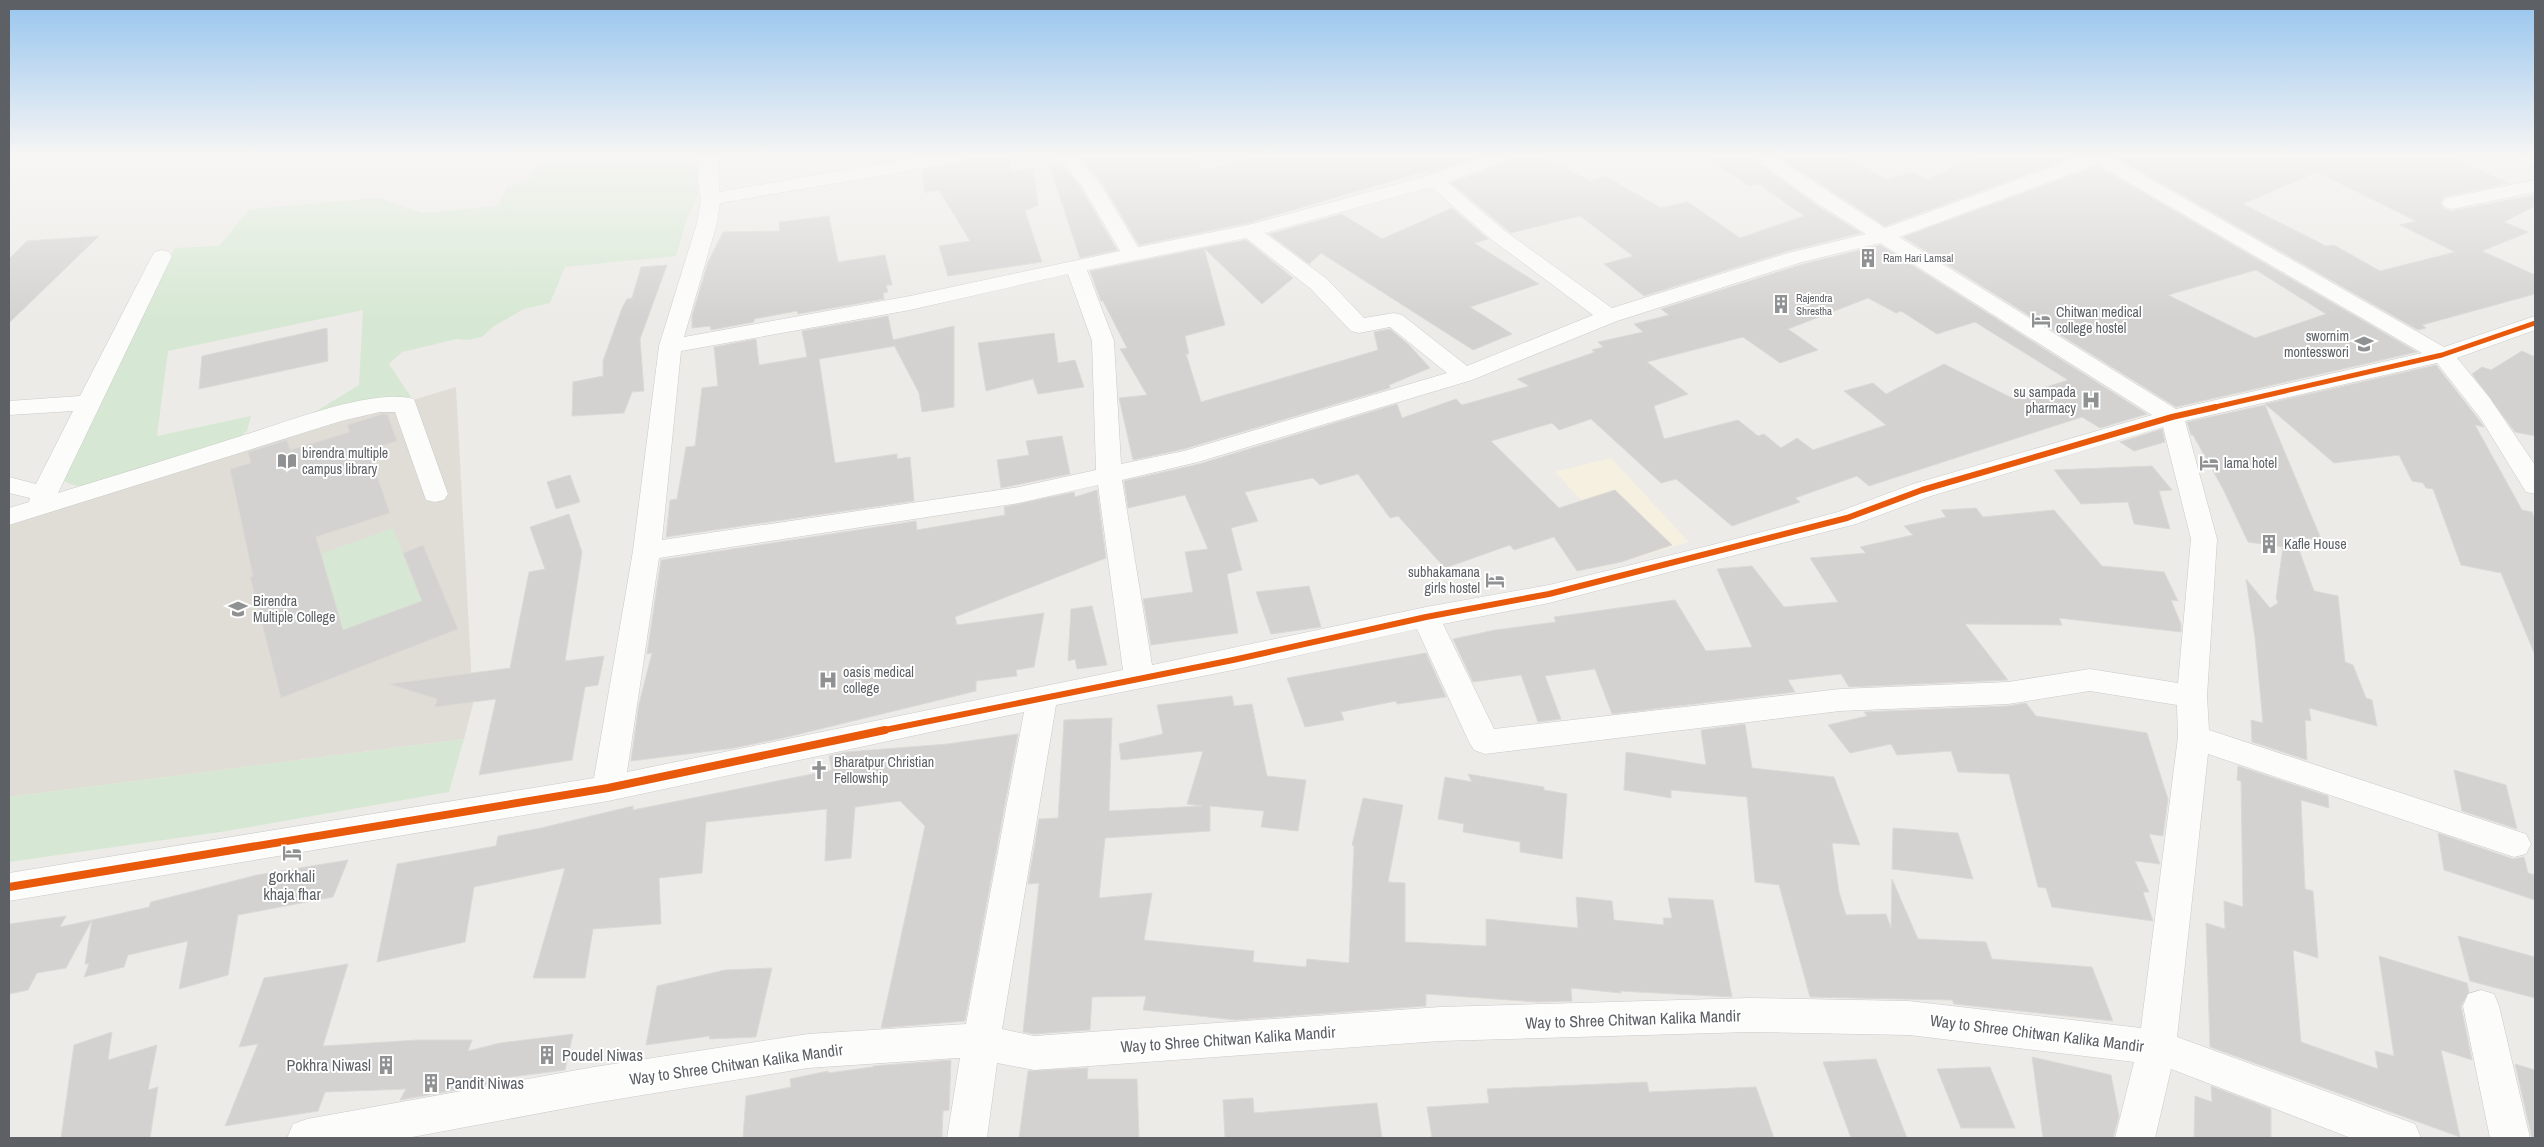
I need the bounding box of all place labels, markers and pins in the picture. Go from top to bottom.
building icon: Ram Hari Lamsal [1857,247,1879,269]
place label: Ram Hari Lamsal [1883,251,1953,265]
place label: Rajendra Shrestha [1796,291,1833,318]
building icon: Rajendra Shrestha [1770,293,1792,315]
place label: Chitwan medical college hostel [2056,303,2142,337]
hotel icon: Chitwan medical college hostel [2030,309,2052,331]
place label: swornim montesswori [2284,327,2349,361]
school or university icon: swornim montesswori [2353,333,2375,355]
place label: su sampada pharmacy [2013,383,2077,417]
hospital icon: su sampada pharmacy [2080,389,2102,411]
place label: birendra multiple campus library [302,444,388,478]
library icon: birendra multiple campus library [276,450,298,472]
hotel icon: lama hotel [2198,452,2220,474]
place label: lama hotel [2224,454,2277,472]
building icon: Kafle House [2258,533,2280,555]
place label: Kafle House [2284,535,2347,553]
place label: subhakamana girls hostel [1408,563,1481,597]
hotel icon: subhakamana girls hostel [1484,569,1506,591]
place label: Birendra Multiple College [253,592,335,626]
school or university icon: Birendra Multiple College [227,598,249,620]
place label: oasis medical college [843,663,914,697]
hospital icon: oasis medical college [817,669,839,691]
place label: Bharatpur Christian Fellowship [834,753,934,787]
church icon: Bharatpur Christian Fellowship [808,759,830,781]
hotel icon: gorkhali khaja fhar [281,842,303,864]
place label: gorkhali khaja fhar [263,865,321,905]
building icon: Poudel Niwas [536,1044,558,1066]
place label: Poudel Niwas [562,1044,643,1066]
place label: Pokhra Niwasl [286,1054,371,1076]
building icon: Pokhra Niwasl [375,1054,397,1076]
building icon: Pandit Niwas [420,1072,442,1094]
place label: Pandit Niwas [446,1072,524,1094]

